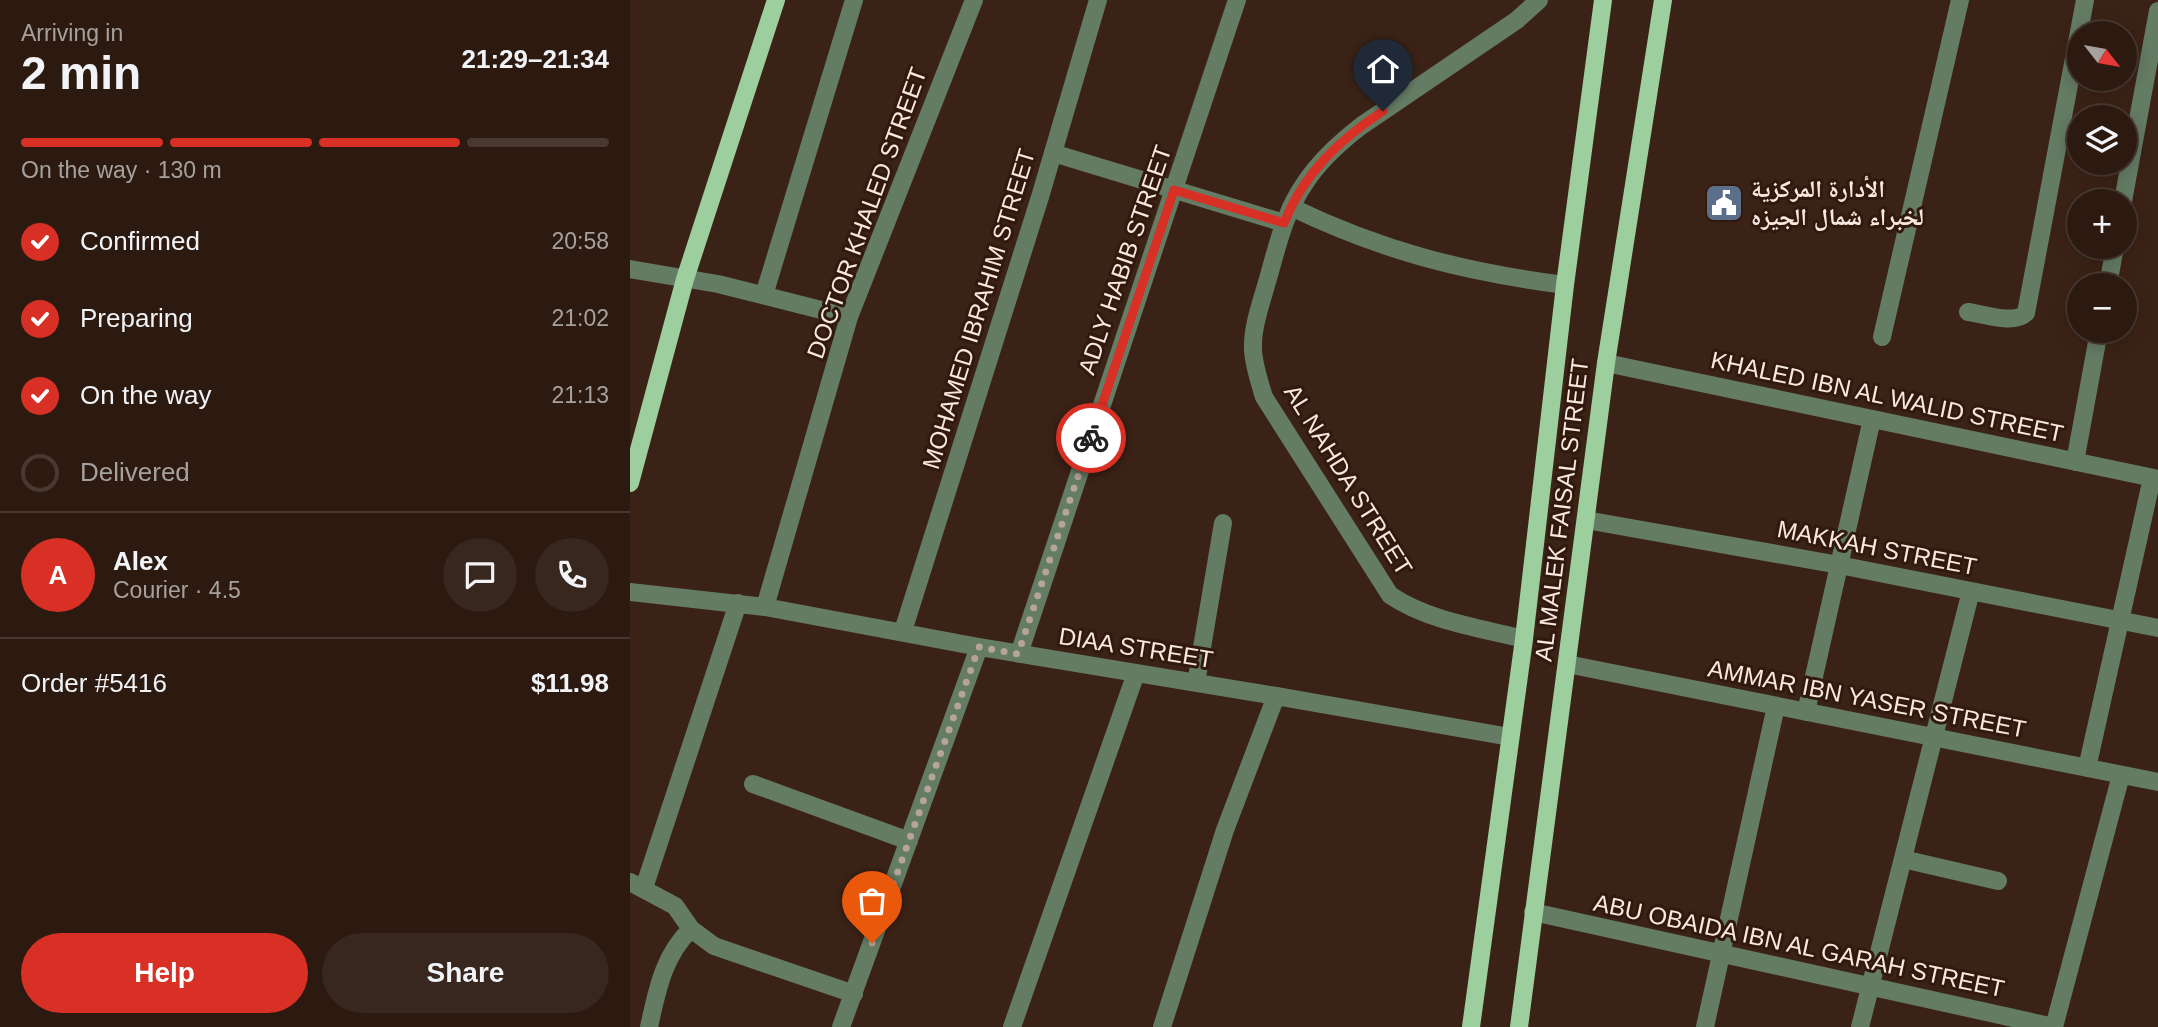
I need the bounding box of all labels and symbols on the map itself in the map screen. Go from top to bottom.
north arrow [2067,21,2137,91]
pin [1353,39,1413,111]
street label: DOCTOR KHALED STREET [801,63,932,362]
street label: ADLY HABIB STREET [1073,141,1177,378]
street label: MOHAMED IBRAHIM STREET [917,145,1040,472]
place label: الأدارة المركزية لخبراء شمال الجيزه [1751,175,1924,231]
public building icon: الأدارة المركزية لخبراء شمال الجيزه [1703,182,1745,224]
street label: KHALED IBN AL WALID STREET [1708,346,2066,447]
street label: AL MALEK FAISAL STREET [1530,357,1594,663]
street label: AL NAHDA STREET [1279,380,1418,580]
courier [1056,403,1126,473]
street label: MAKKAH STREET [1775,515,1979,580]
street label: DIAA STREET [1057,622,1216,673]
street label: AMMAR IBN YASER STREET [1706,654,2029,743]
pin [842,871,902,943]
street label: ABU OBAIDA IBN AL GARAH STREET [1591,889,2007,1002]

